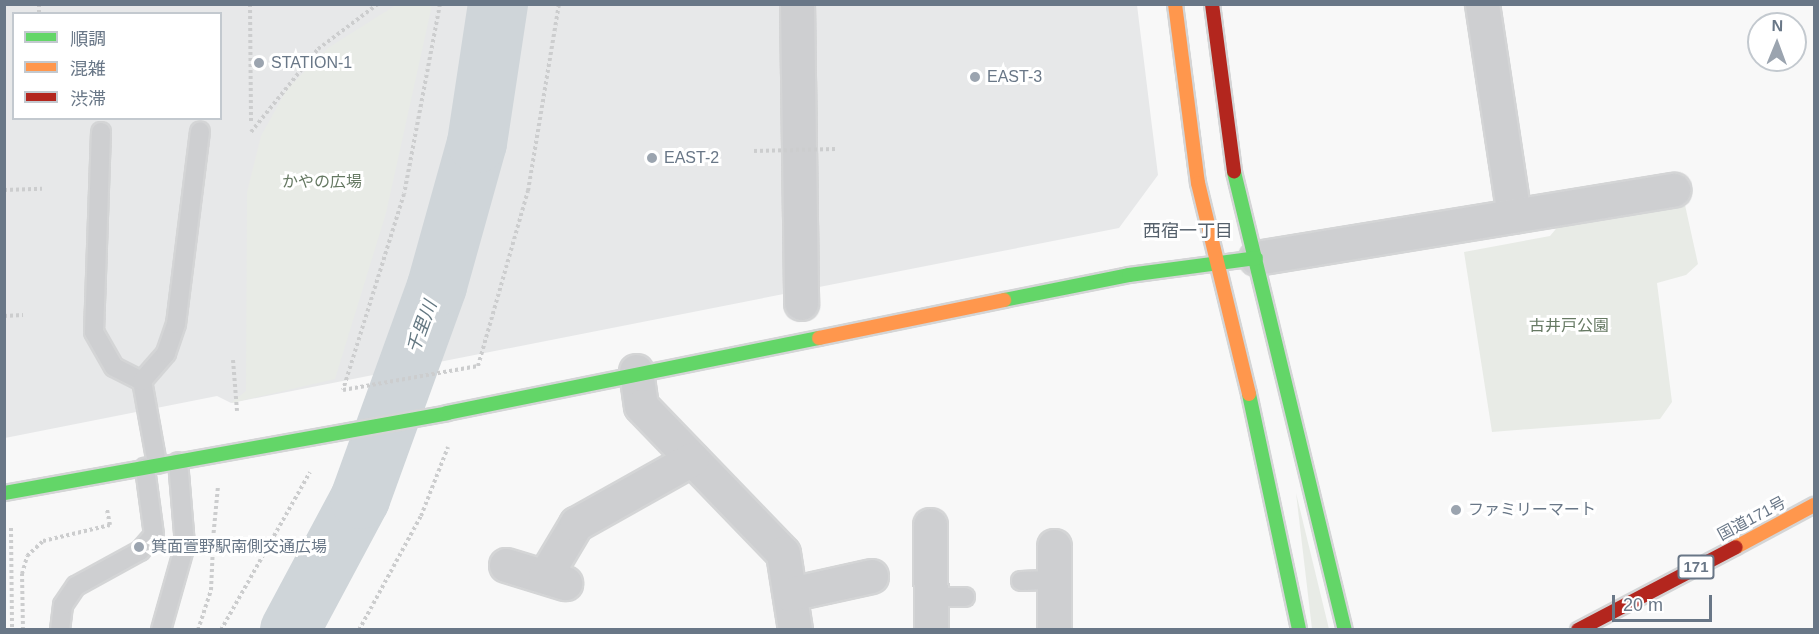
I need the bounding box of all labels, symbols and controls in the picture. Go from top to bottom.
legend [12,12,222,120]
north arrow [1747,12,1807,72]
text: N [1771,17,1783,34]
text: 順調 [70,29,106,49]
place label: STATION-1 [271,53,352,73]
marker: STATION-1 [252,56,266,70]
text: 混雑 [70,59,106,79]
place label: EAST-3 [987,67,1042,87]
marker: EAST-3 [968,70,982,84]
text: 渋滞 [70,89,106,109]
place label: EAST-2 [664,148,719,168]
marker: EAST-2 [645,151,659,165]
park label: かやの広場 [282,172,362,192]
district label: 西宿一丁目 [1143,220,1233,242]
water label: 千里川 [403,298,441,356]
park label: 古井戸公園 [1529,316,1609,336]
street label: 国道171号 [1715,493,1789,545]
place label: ファミリーマート [1468,500,1596,520]
marker: ファミリーマート [1449,503,1463,517]
place label: 箕面萱野駅南側交通広場 [151,537,327,557]
marker: 箕面萱野駅南側交通広場 [132,540,146,554]
road number: 171 [1676,555,1716,579]
scale bar [1615,583,1716,621]
text: 20 m [1623,595,1663,615]

